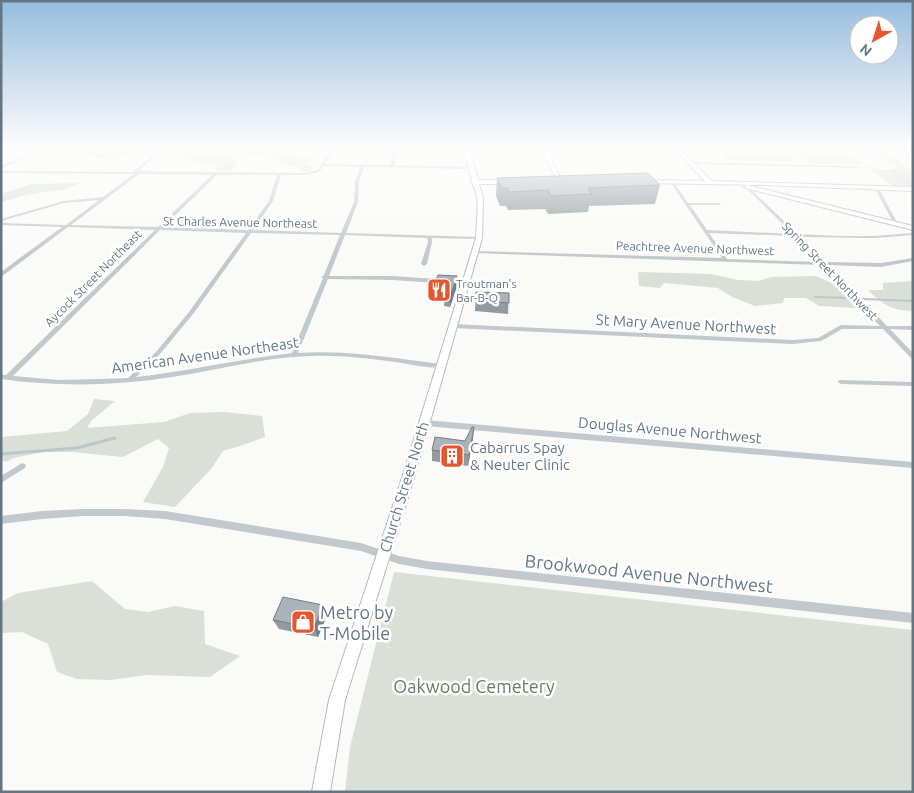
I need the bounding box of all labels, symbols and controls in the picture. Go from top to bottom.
north arrow [849,15,899,65]
text: N [857,41,875,60]
street label: St Charles Avenue Northeast [163,214,317,230]
street label: Spring Street Northwest [780,219,880,323]
street label: Aycock Street Northeast [42,227,144,329]
street label: Peachtree Avenue Northwest [616,239,775,257]
restaurant icon: Troutman's Bar-B-Q [426,277,452,303]
place label: Troutman's Bar-B-Q [456,277,517,304]
street label: St Mary Avenue Northwest [595,311,777,337]
street label: American Avenue Northeast [110,333,300,377]
street label: Douglas Avenue Northwest [578,414,763,446]
street label: Church Street North [376,420,432,554]
place label: Cabarrus Spay & Neuter Clinic [470,439,570,473]
building icon: Cabarrus Spay & Neuter Clinic [439,443,465,469]
street label: Brookwood Avenue Northwest [524,550,774,596]
place label: Metro by T-Mobile [320,602,394,643]
shop icon: Metro by T-Mobile [290,609,316,635]
park label: Oakwood Cemetery [393,676,555,696]

